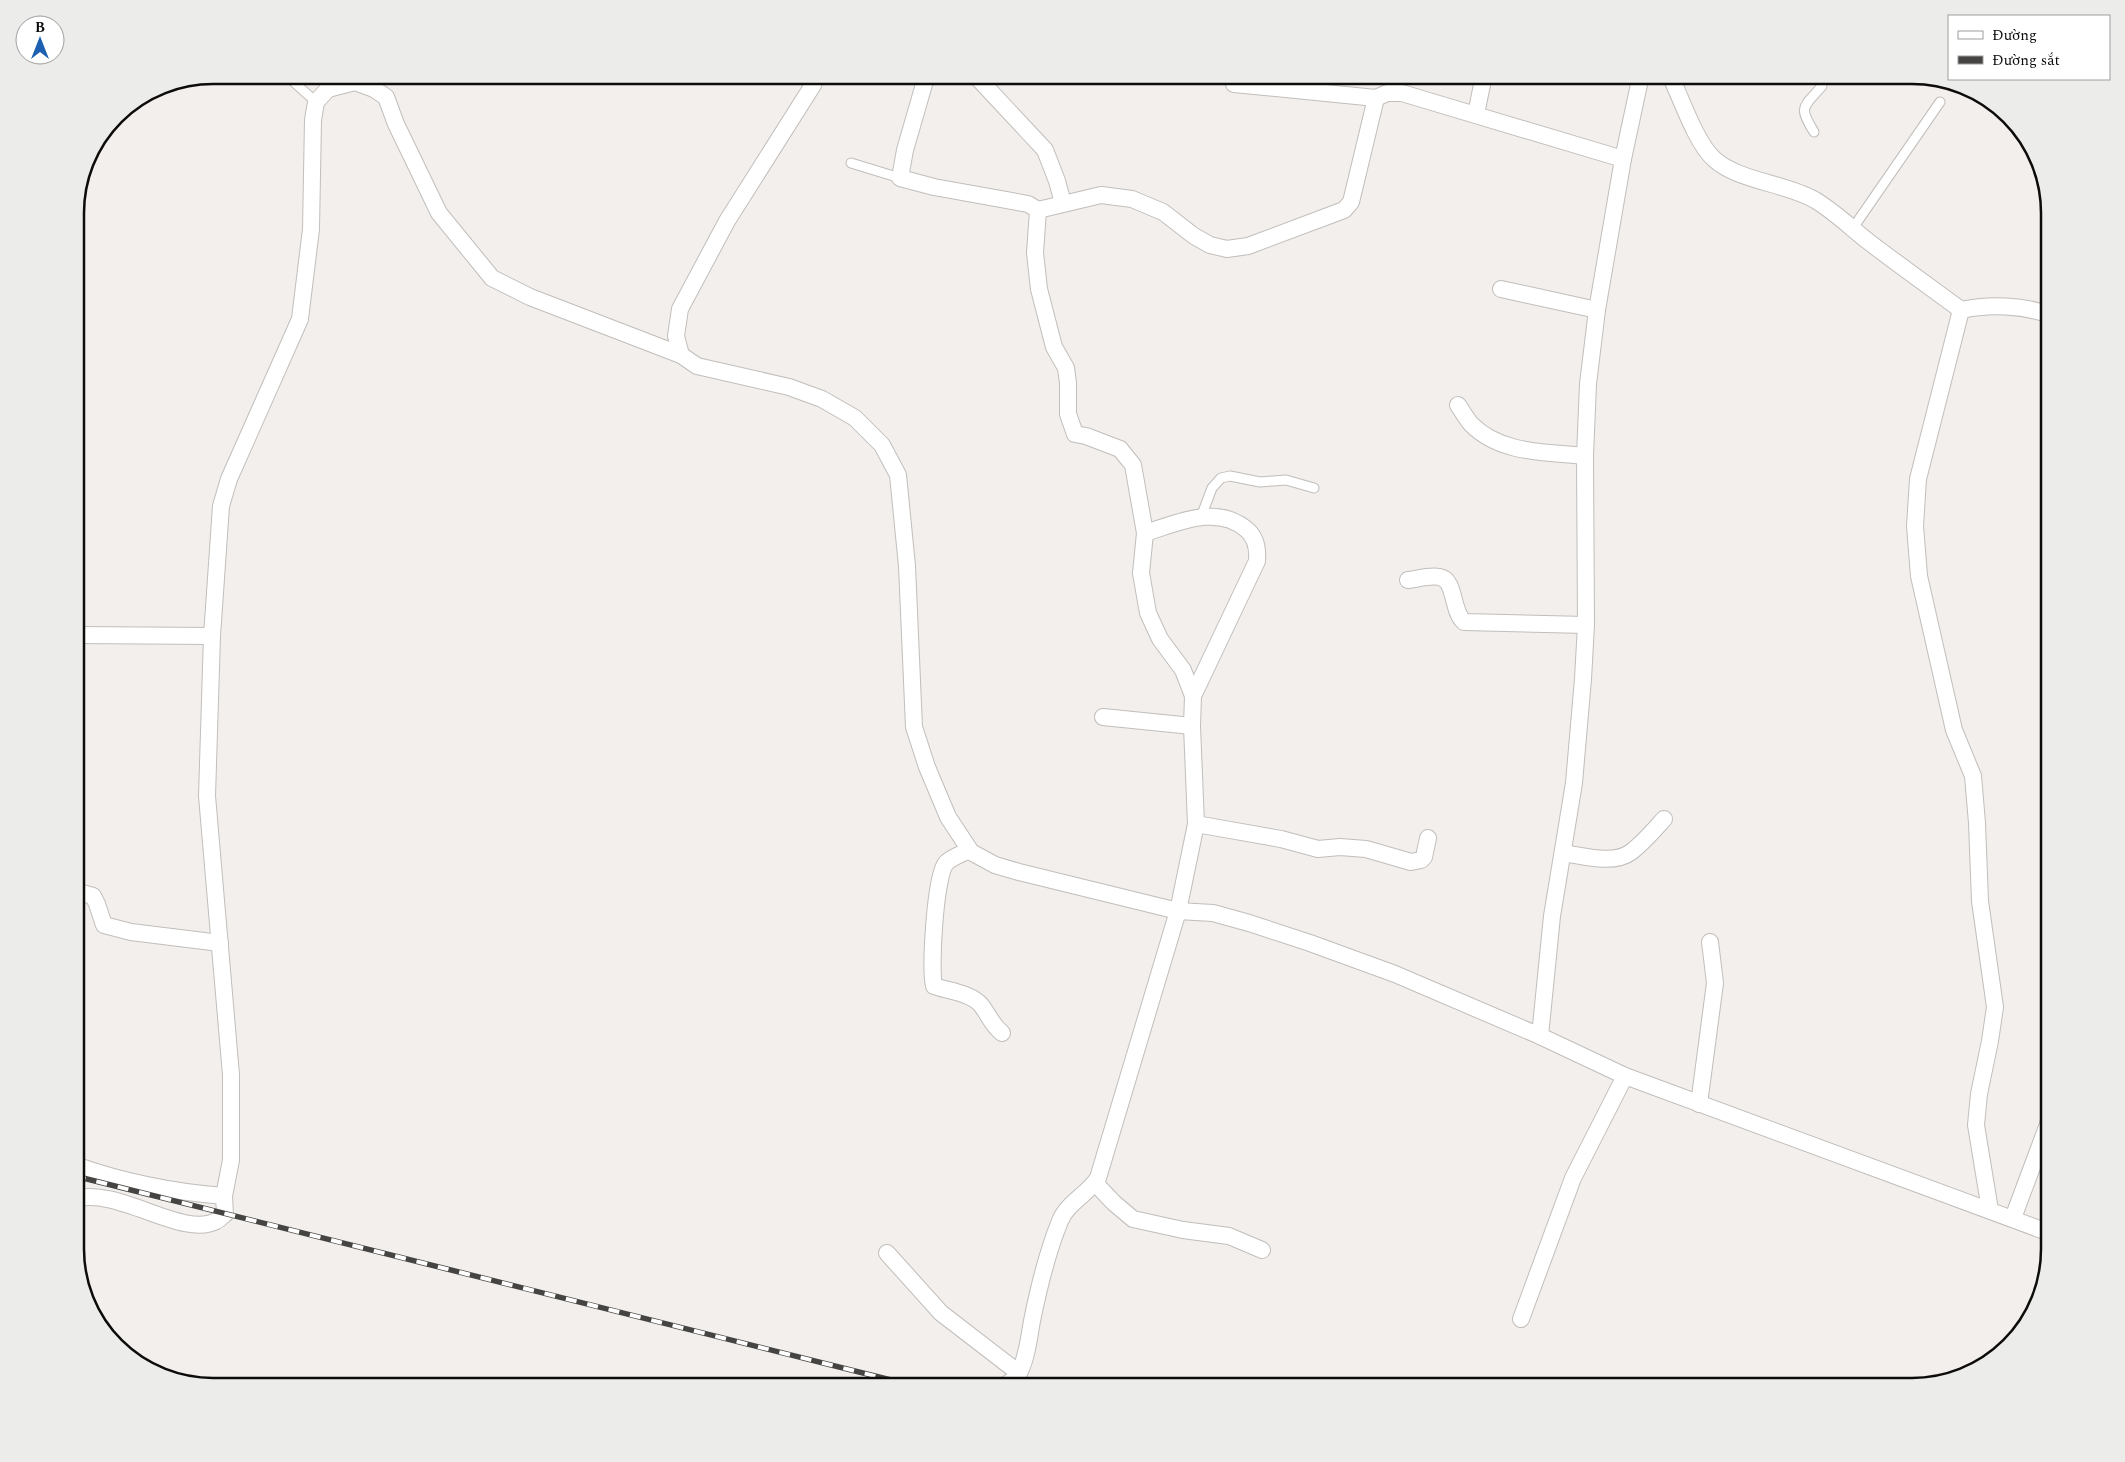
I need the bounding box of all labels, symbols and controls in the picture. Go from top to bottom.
north arrow [15,15,65,65]
legend [1948,15,2110,80]
text: B [35,17,45,38]
text: Đường [1992,24,2037,47]
text: Đường sắt [1992,49,2060,72]

